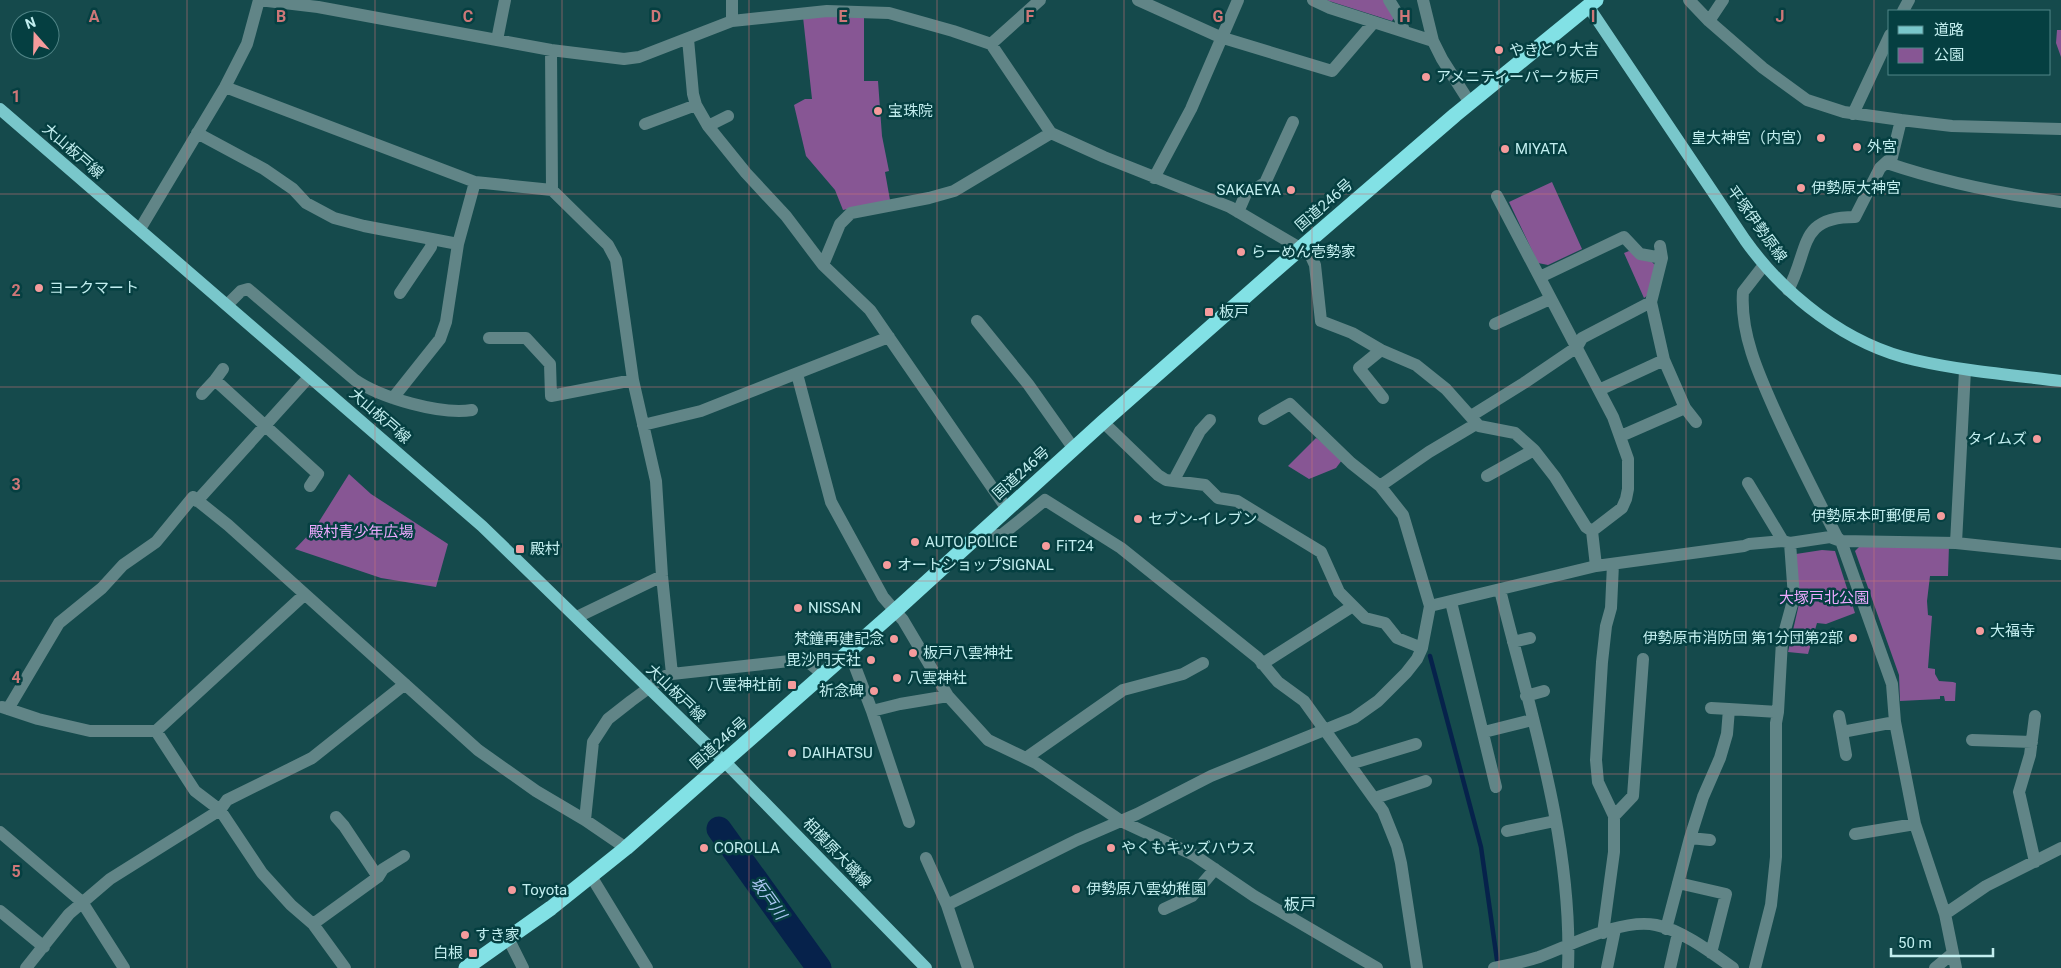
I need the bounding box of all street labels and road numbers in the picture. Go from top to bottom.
street label: 大山板戸線 [39,120,107,182]
street label: 国道246号 [1292,175,1356,235]
street label: 平塚伊勢原線 [1723,182,1791,266]
street label: 大山板戸線 [346,385,414,447]
street label: 国道246号 [989,443,1053,503]
street label: 大山板戸線 [643,660,709,726]
street label: 国道246号 [687,713,751,773]
street label: 相模原大磯線 [799,814,875,892]

